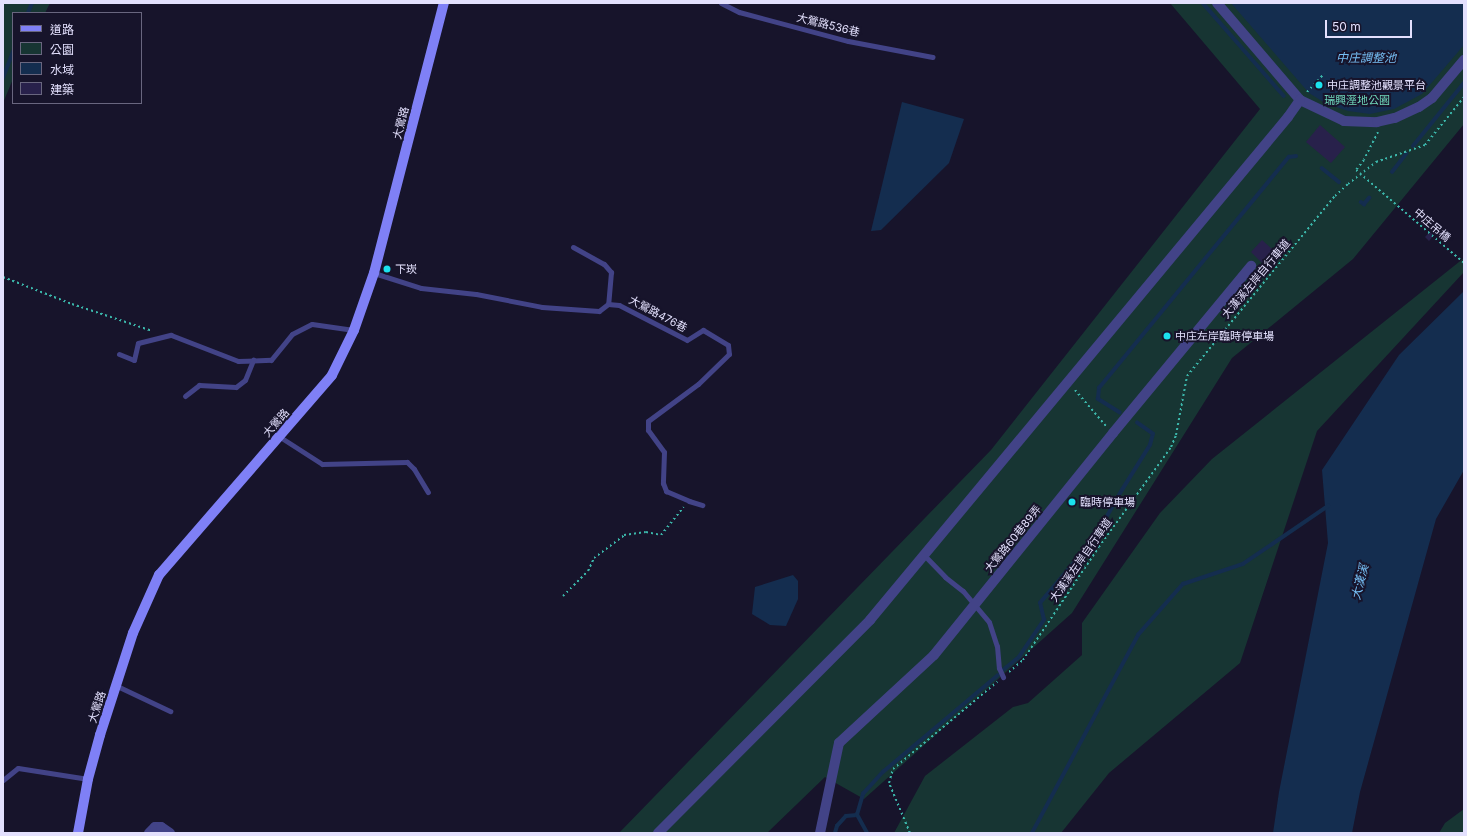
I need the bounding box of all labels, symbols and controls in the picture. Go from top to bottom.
street label: 大鶯路536巷 [795,11,861,39]
legend [12,12,142,104]
scale bar [1327,12,1414,38]
text: 50 m [1332,19,1361,34]
text: 道路 [50,22,74,37]
text: 公園 [50,42,74,57]
water label: 中庄調整池 [1336,51,1396,65]
text: 水域 [50,62,74,77]
place label: 中庄調整池觀景平台 [1327,78,1426,92]
marker: 中庄調整池觀景平台 [1314,80,1324,90]
text: 建築 [50,82,74,97]
park label: 瑞興溼地公園 [1324,93,1390,107]
street label: 大鶯路 [391,105,411,141]
street label: 中庄吊橋 [1411,206,1453,244]
street label: 大漢溪左岸自行車道 [1219,237,1293,321]
place label: 下崁 [395,262,417,276]
marker: 下崁 [382,264,392,274]
street label: 大鶯路476巷 [627,293,689,335]
place label: 中庄左岸臨時停車場 [1175,329,1274,343]
marker: 中庄左岸臨時停車場 [1162,331,1172,341]
street label: 大鶯路 [260,406,292,440]
place label: 臨時停車場 [1080,495,1135,509]
marker: 臨時停車場 [1067,497,1077,507]
street label: 大鶯路60巷89弄 [982,503,1044,575]
street label: 大漢溪左岸自行車道 [1047,516,1115,604]
water label: 大漢溪 [1349,563,1371,601]
street label: 大鶯路 [86,689,108,725]

